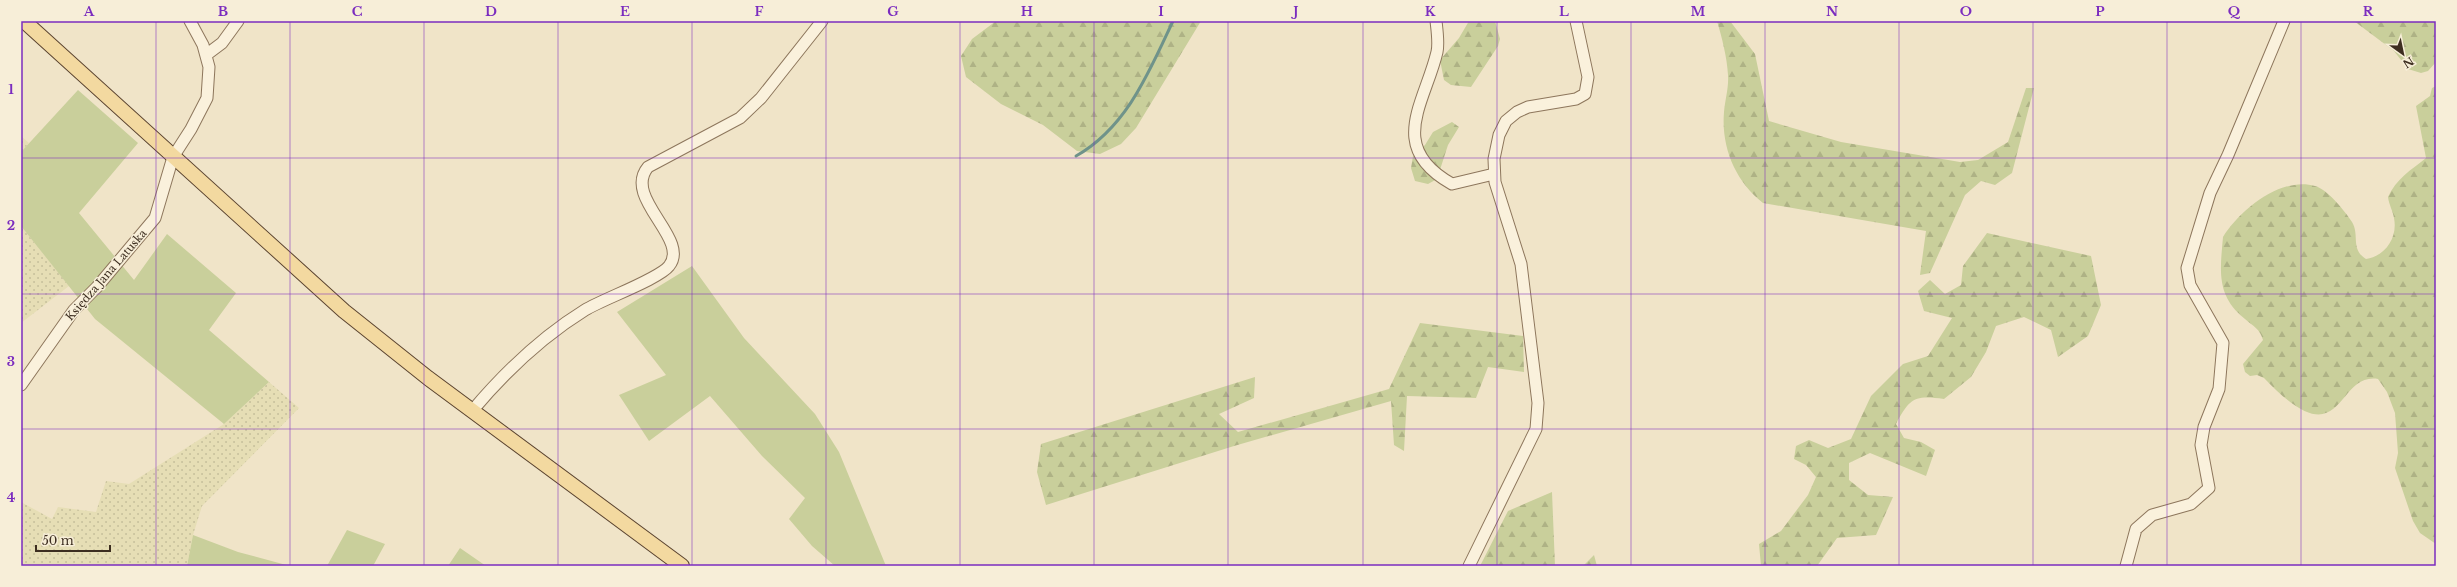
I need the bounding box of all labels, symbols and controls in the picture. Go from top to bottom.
text: A [83,3,95,20]
text: B [218,3,228,20]
text: C [352,3,363,20]
text: D [485,3,497,20]
text: E [620,3,630,20]
text: F [755,3,764,20]
text: G [887,3,899,20]
text: H [1021,3,1033,20]
text: I [1158,3,1164,20]
text: J [1290,3,1299,20]
text: K [1425,3,1436,20]
text: L [1559,3,1569,20]
text: M [1691,3,1706,20]
text: N [1826,3,1838,20]
text: O [1960,3,1972,20]
text: P [2095,3,2105,20]
text: Q [2228,3,2241,20]
text: R [2363,3,2375,20]
north arrow [2383,34,2423,74]
text: N [2400,54,2417,71]
text: 1 [8,81,14,98]
text: 2 [7,217,15,234]
street label: Księdza Jana Latuska [62,226,150,324]
text: 3 [7,353,15,370]
text: 4 [7,489,16,506]
scale bar [36,527,110,553]
text: 50 m [42,533,74,548]

